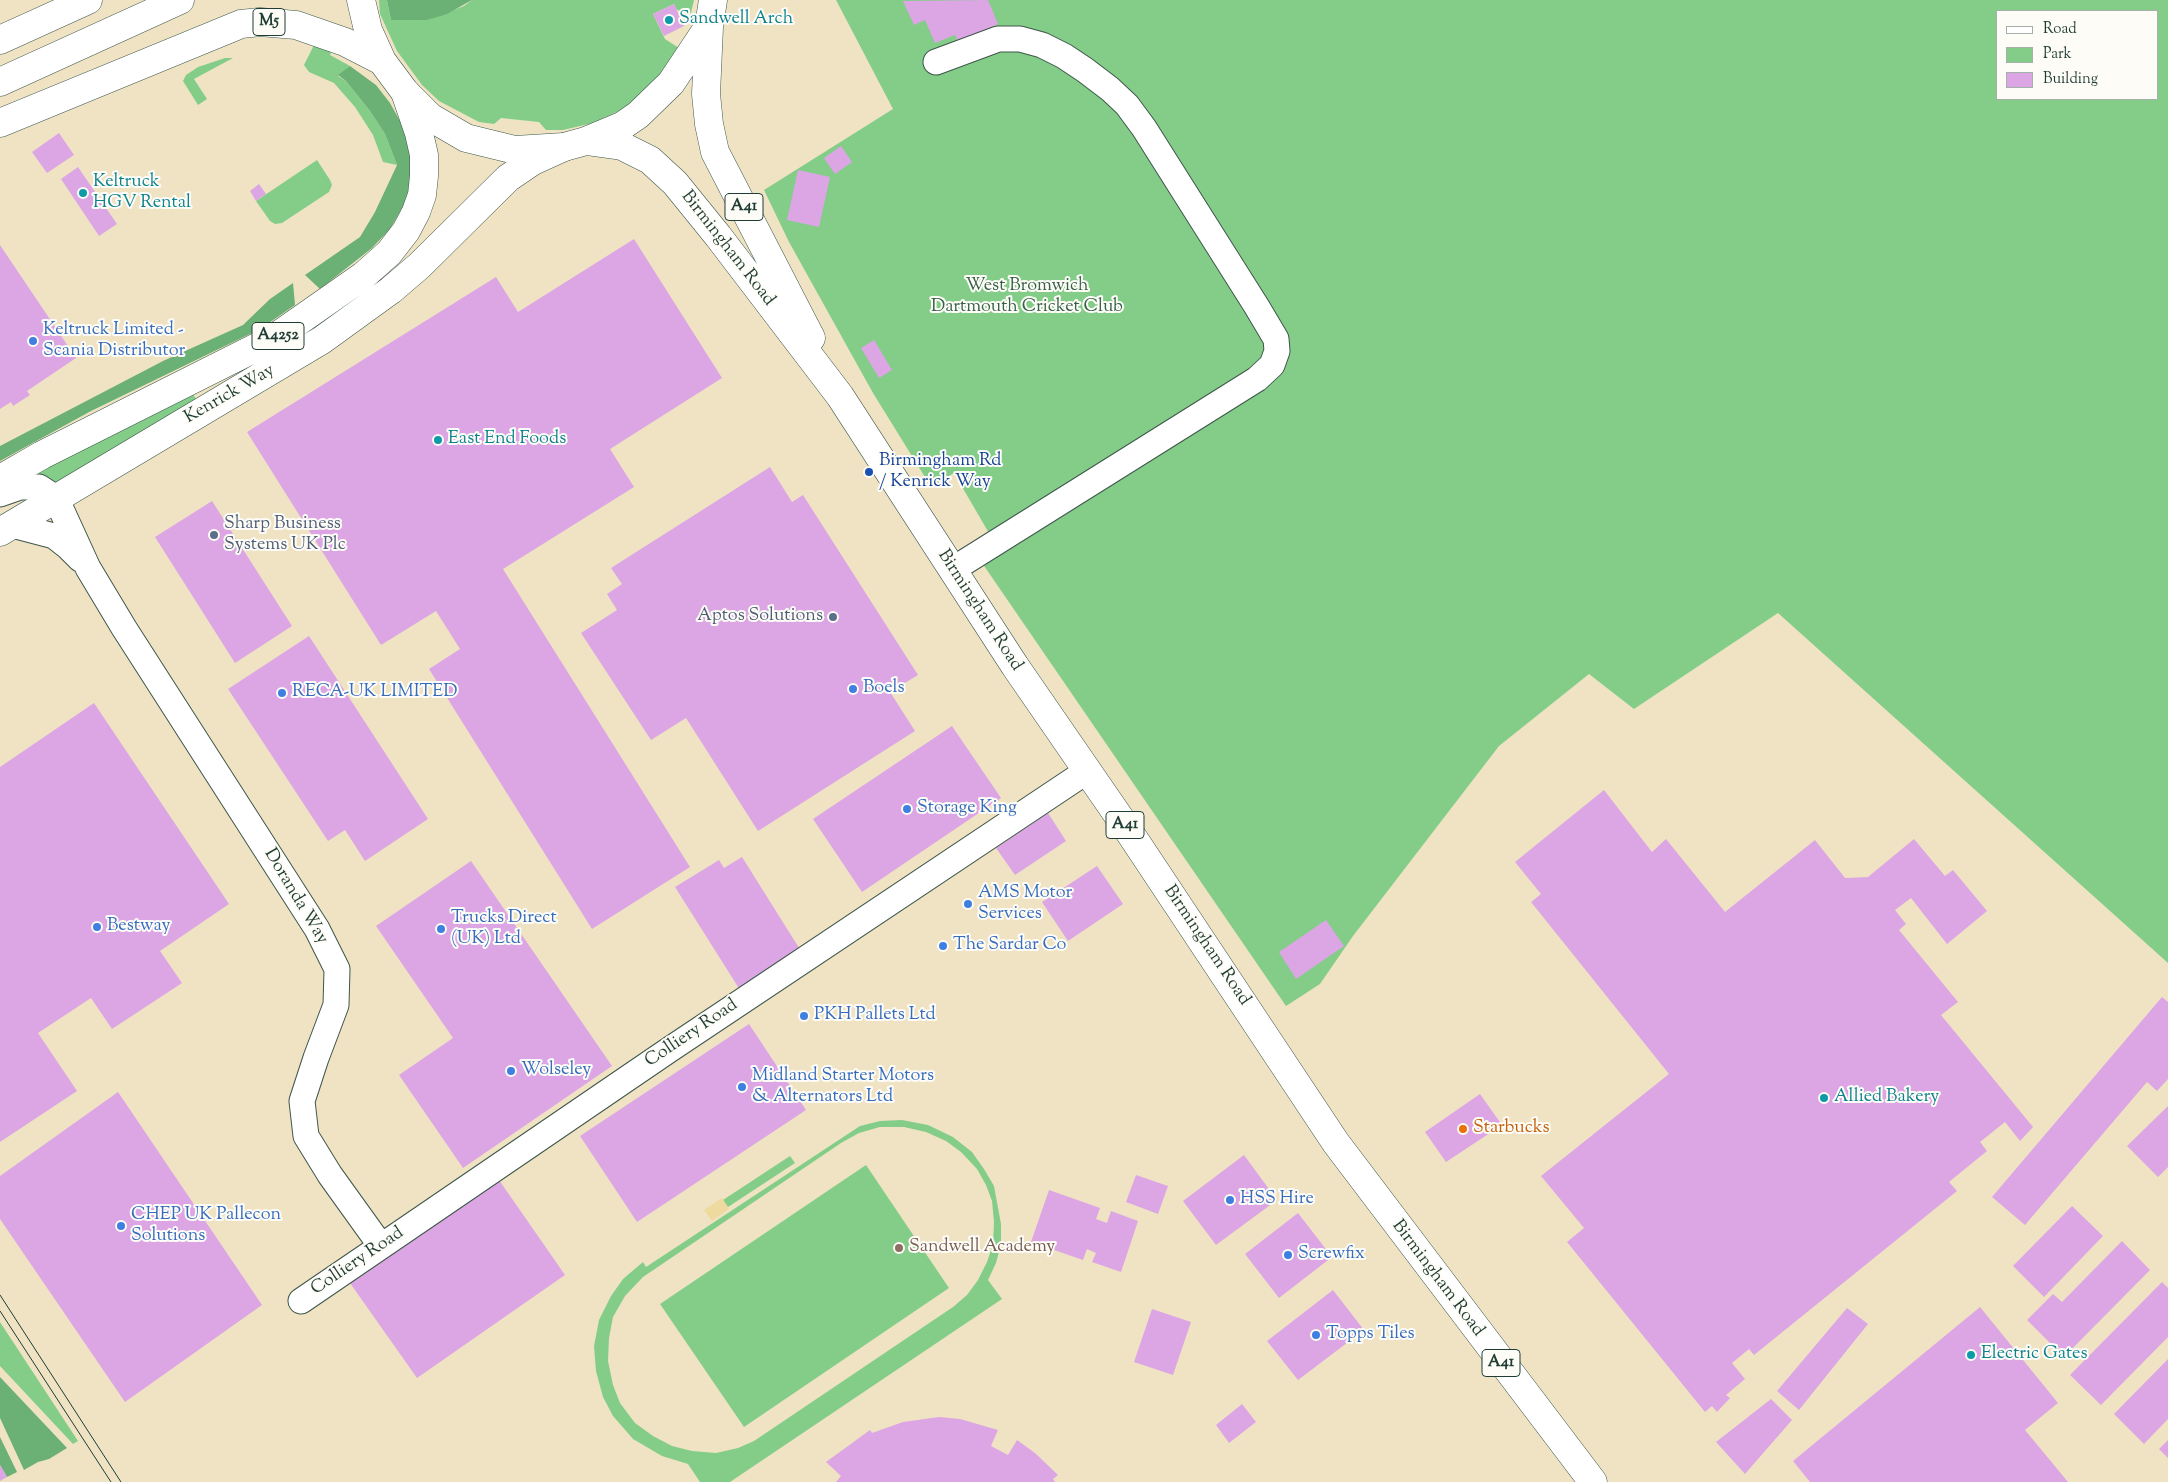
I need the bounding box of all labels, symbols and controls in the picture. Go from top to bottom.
road number: M5 [253,8,285,36]
place label: Sandwell Arch [679,9,793,31]
legend [1996,10,2158,100]
marker: Sandwell Arch [663,14,675,26]
text: Road [2043,19,2077,40]
text: Park [2043,44,2072,65]
text: Building [2043,69,2098,90]
place label: Keltruck HGV Rental [93,172,191,214]
marker: Keltruck HGV Rental [77,187,89,199]
street label: Birmingham Road [675,187,779,311]
road number: A41 [725,193,763,220]
park label: West Bromwich Dartmouth Cricket Club [931,276,1123,318]
place label: Keltruck Limited - Scania Distributor [43,320,185,362]
road number: A4252 [252,322,304,350]
marker: Keltruck Limited - Scania Distributor [27,335,39,347]
street label: Kenrick Way [181,361,279,429]
place label: East End Foods [448,429,566,451]
marker: East End Foods [432,434,444,446]
place label: Birmingham Rd / Kenrick Way [879,451,1002,494]
marker: Birmingham Rd / Kenrick Way [863,466,875,478]
place label: Sharp Business Systems UK Plc [224,514,346,556]
marker: Sharp Business Systems UK Plc [208,529,220,541]
street label: Birmingham Road [932,546,1026,676]
place label: Aptos Solutions [697,606,823,628]
marker: Aptos Solutions [827,611,839,623]
place label: Boels [863,678,905,700]
place label: RECA-UK LIMITED [292,682,457,704]
marker: Boels [847,683,859,695]
marker: RECA-UK LIMITED [276,687,288,699]
place label: Storage King [917,798,1017,820]
marker: Storage King [901,803,913,815]
road number: A41 [1106,812,1144,838]
street label: Doranda Way [258,845,332,949]
street label: Birmingham Road [1158,882,1254,1010]
place label: AMS Motor Services [978,883,1072,926]
marker: AMS Motor Services [962,898,974,910]
place label: Trucks Direct (UK) Ltd [451,908,557,951]
place label: Bestway [107,916,170,938]
marker: Bestway [91,921,103,933]
marker: Trucks Direct (UK) Ltd [435,923,447,935]
place label: The Sardar Co [953,935,1066,957]
marker: The Sardar Co [937,940,949,952]
street label: Colliery Road [642,995,742,1073]
place label: PKH Pallets Ltd [814,1005,936,1027]
marker: PKH Pallets Ltd [798,1010,810,1022]
place label: Wolseley [521,1060,591,1082]
marker: Wolseley [505,1065,517,1077]
place label: Midland Starter Motors & Alternators Ltd [752,1066,934,1108]
marker: Midland Starter Motors & Alternators Ltd [736,1081,748,1093]
place label: Allied Bakery [1834,1087,1939,1109]
marker: Allied Bakery [1818,1092,1830,1104]
place label: Starbucks [1473,1118,1550,1140]
marker: Starbucks [1457,1123,1469,1135]
place label: HSS Hire [1240,1189,1314,1211]
marker: HSS Hire [1224,1194,1236,1206]
place label: CHEP UK Pallecon Solutions [131,1205,281,1248]
street label: Birmingham Road [1386,1216,1488,1342]
marker: CHEP UK Pallecon Solutions [115,1220,127,1232]
street label: Colliery Road [308,1223,408,1301]
place label: Sandwell Academy [909,1237,1055,1259]
marker: Sandwell Academy [893,1242,905,1254]
place label: Screwfix [1298,1244,1365,1266]
marker: Screwfix [1282,1249,1294,1261]
place label: Topps Tiles [1326,1324,1415,1346]
marker: Topps Tiles [1310,1329,1322,1341]
place label: Electric Gates [1981,1344,2088,1366]
marker: Electric Gates [1965,1349,1977,1361]
road number: A41 [1482,1350,1520,1376]

